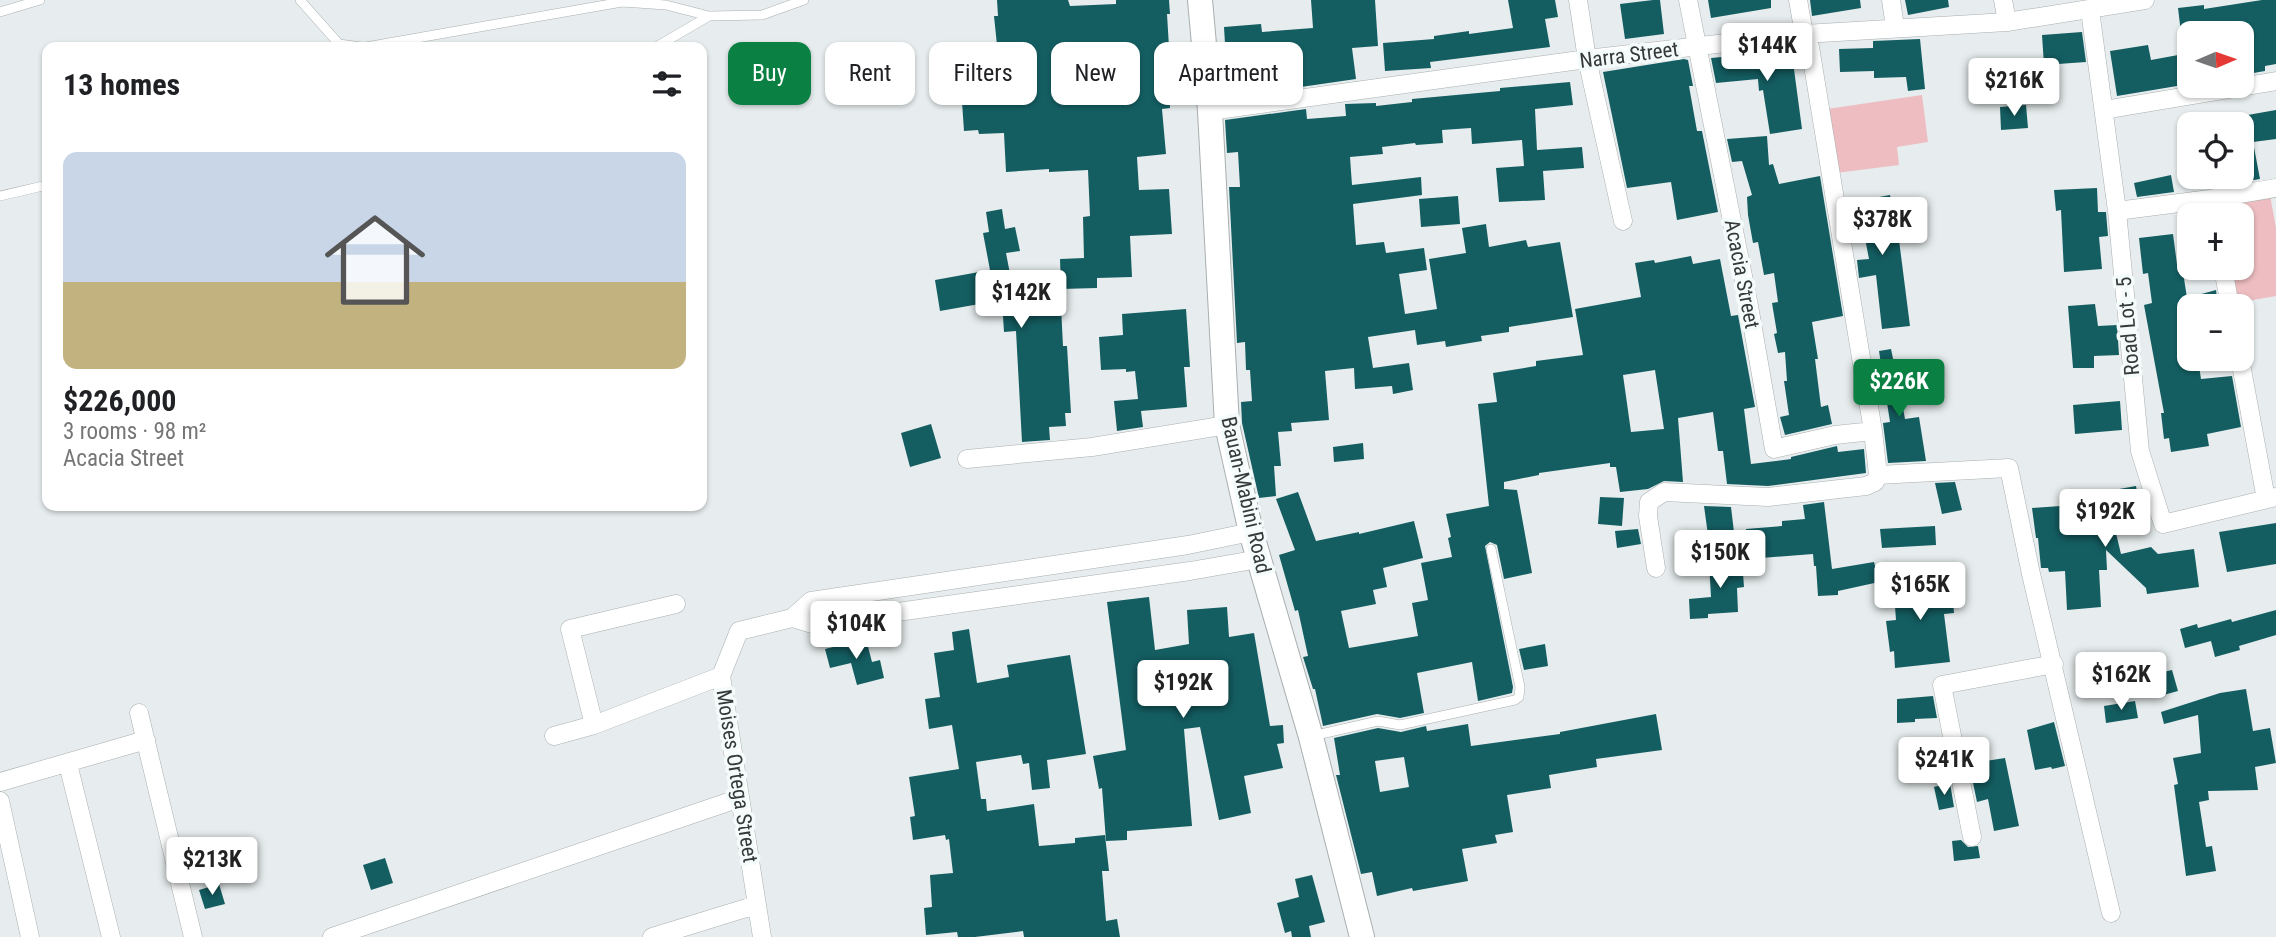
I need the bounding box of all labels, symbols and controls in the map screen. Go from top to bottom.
north arrow [2177,21,2254,98]
map controls [2177,21,2254,371]
pin: $144K [1718,24,1816,83]
text: $144K [1737,32,1797,59]
street label: Narra Street [1578,37,1680,73]
chip: Buy [728,42,811,105]
chip: Rent [825,42,915,105]
chip: Filters [929,42,1037,105]
chip: New [1051,42,1140,105]
chip: Apartment [1154,42,1303,105]
pin: $216K [1965,58,2063,118]
icon: filters [648,65,686,103]
text: 13 homes [63,67,180,102]
text: $216K [1984,67,2044,94]
button: locate [2177,112,2254,189]
icon: home [312,197,438,323]
pin: $378K [1833,198,1931,257]
button: + [2177,203,2254,280]
text: $378K [1852,206,1912,233]
street label: Acacia Street [1720,217,1764,331]
pin: $142K [972,270,1070,330]
street label: Road Lot - 5 [2112,276,2144,376]
text: $142K [991,279,1051,306]
button: − [2177,294,2254,371]
pin: $226K [1850,360,1948,419]
text: $226K [1869,368,1929,395]
text: $226,000 [63,383,176,418]
street label: Bauan-Mabini Road [1216,414,1276,576]
text: 3 rooms · 98 m² [63,418,206,445]
text: Acacia Street [63,445,184,472]
pin: $192K [2056,490,2154,549]
text: $192K [2075,498,2135,525]
pin: $150K [1671,530,1769,590]
text: $150K [1690,539,1750,566]
pin: $165K [1871,562,1969,622]
text: $165K [1890,571,1950,598]
pin: $104K [807,602,905,661]
text: $104K [826,610,886,637]
pin: $162K [2072,652,2170,712]
pin: $192K [1134,660,1232,720]
text: $162K [2091,661,2151,688]
text: $192K [1153,669,1213,696]
street label: Moises Ortega Street [711,688,763,864]
pin: $241K [1895,738,1993,797]
text: $241K [1914,746,1974,773]
pin: $213K [163,838,261,897]
text: $213K [182,846,242,873]

